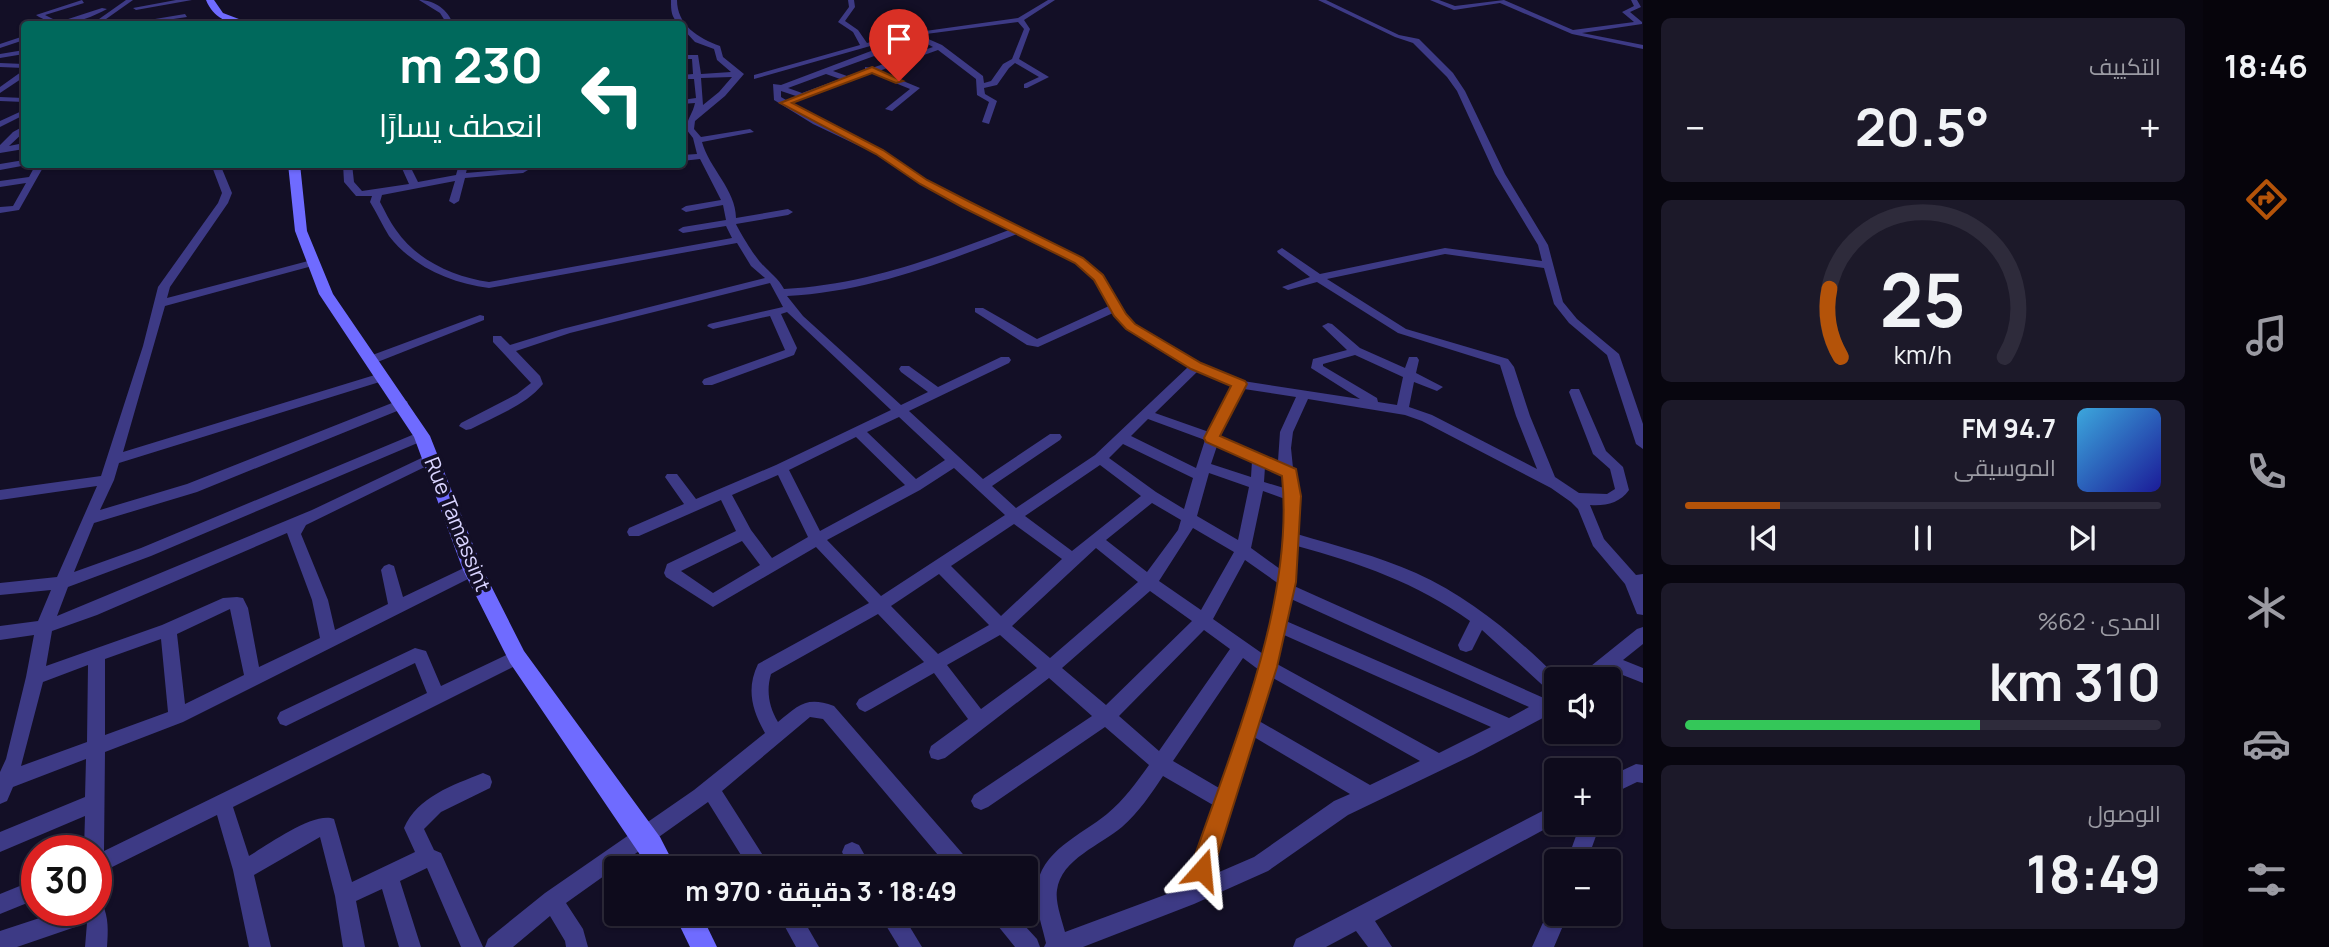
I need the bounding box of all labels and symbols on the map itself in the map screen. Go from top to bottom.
pin [869,9,929,81]
street label: Rue Tamassint [418,453,498,595]
position arrow [1165,833,1239,907]
speed limit sign: 30 [21,835,112,926]

